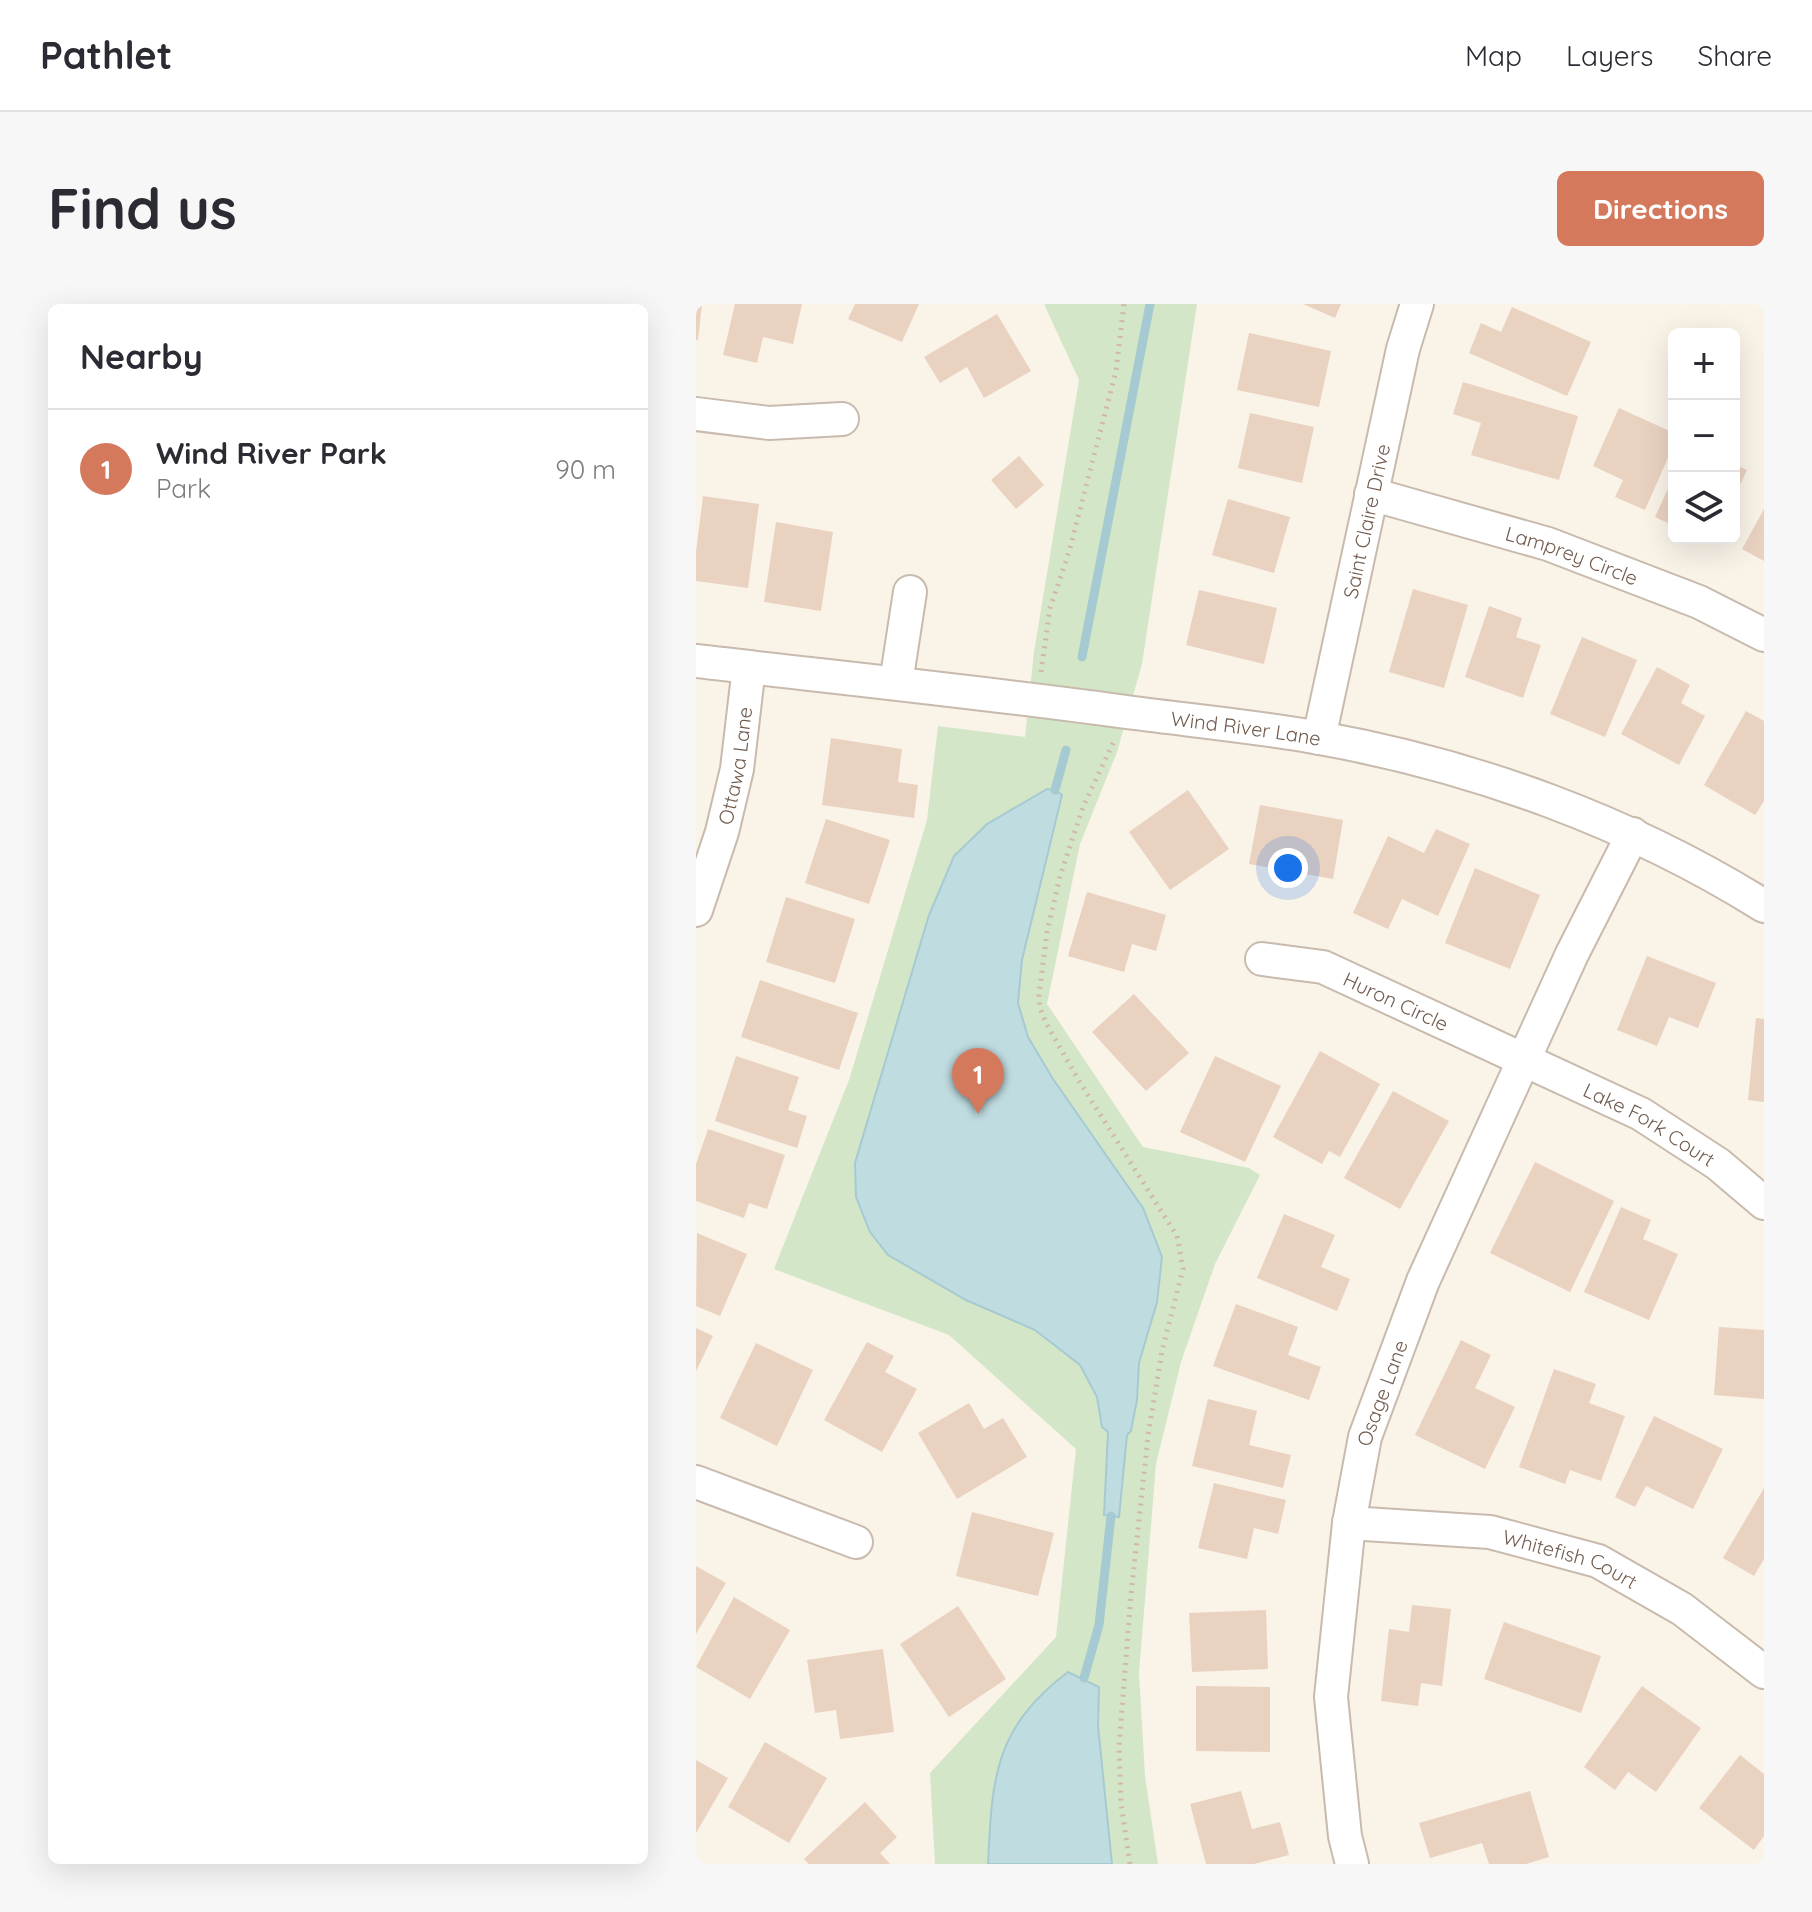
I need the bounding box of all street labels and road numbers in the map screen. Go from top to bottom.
street label: Saint Claire Drive [1337,441,1395,601]
street label: Lamprey Circle [1503,520,1642,590]
street label: Ottawa Lane [712,705,757,827]
street label: Wind River Lane [1170,705,1323,750]
street label: Huron Circle [1340,966,1453,1036]
street label: Lake Fork Court [1580,1077,1720,1171]
street label: Osage Lane [1351,1336,1413,1448]
street label: Whitefish Court [1500,1524,1642,1594]

